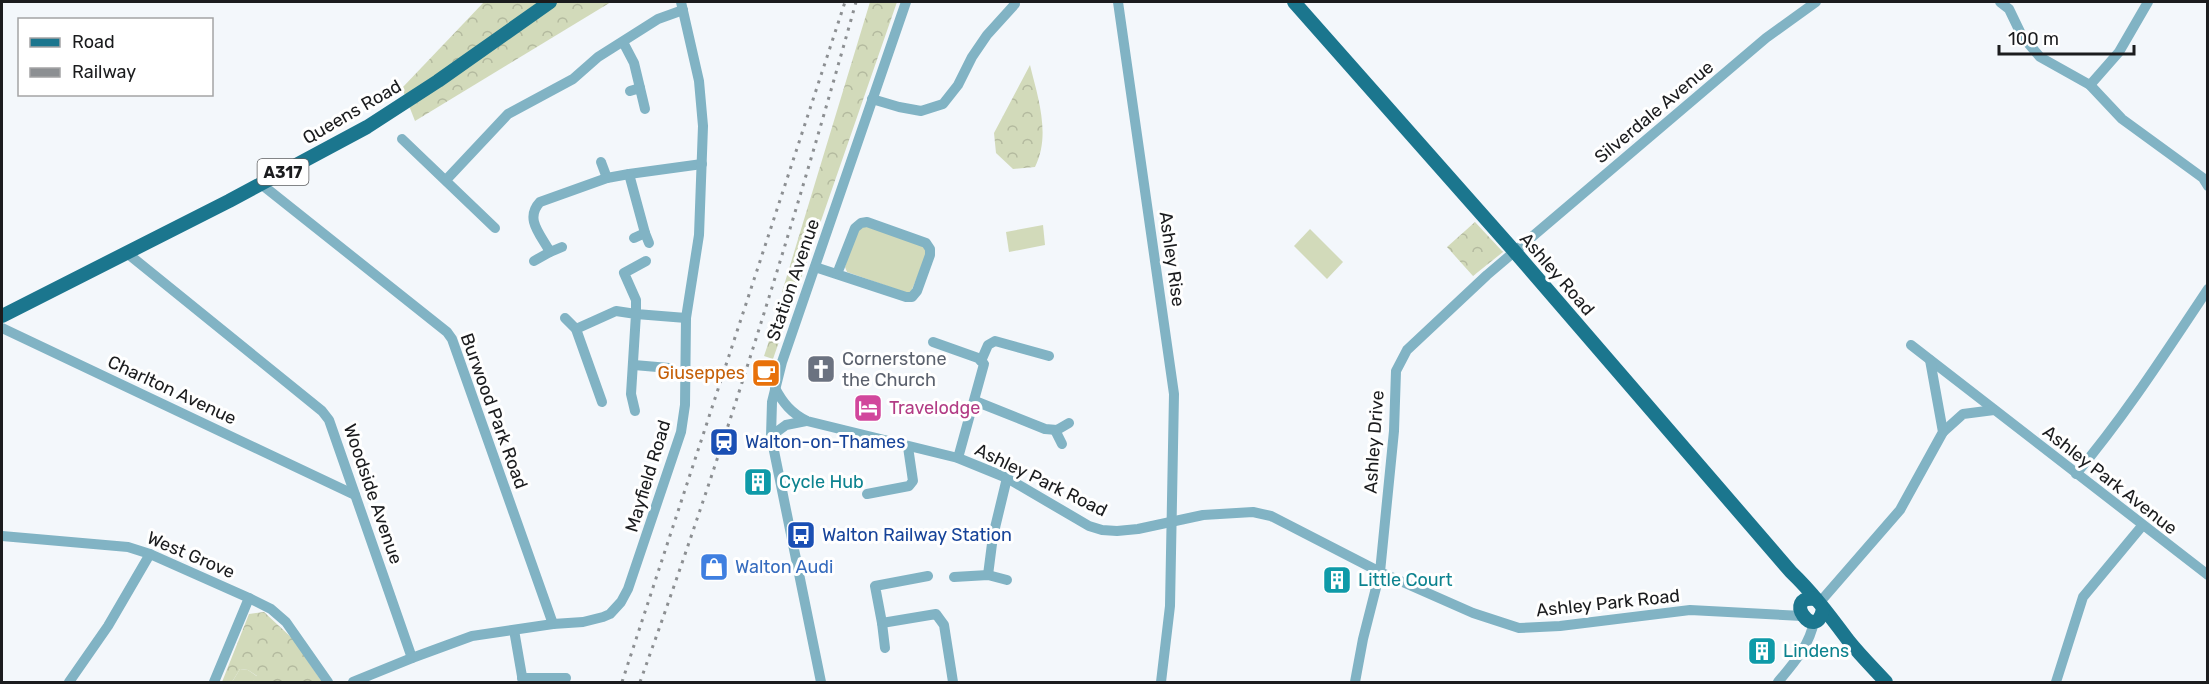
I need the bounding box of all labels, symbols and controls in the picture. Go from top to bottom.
legend [18,18,213,96]
scale bar [1999,18,2134,56]
text: 100 m [2008,28,2059,50]
text: Road [72,31,115,53]
street label: Silverdale Avenue [1590,56,1718,168]
text: Railway [72,61,136,83]
street label: Queens Road [299,75,405,149]
road number: A317 [258,159,308,185]
street label: Ashley Rise [1154,210,1190,308]
street label: Station Avenue [762,216,824,344]
street label: Ashley Road [1515,228,1599,320]
street label: Burwood Park Road [456,330,532,492]
place label: Cornerstone the Church [842,348,947,391]
street label: Charlton Avenue [104,351,240,429]
church icon: Cornerstone the Church [805,353,837,385]
cafe icon: Giuseppes [750,357,782,389]
place label: Giuseppes [658,362,745,384]
street label: Ashley Drive [1359,390,1389,494]
hotel icon: Travelodge [852,392,884,424]
place label: Travelodge [889,397,980,419]
street label: Mayfield Road [621,417,675,535]
street label: Woodside Avenue [339,421,407,567]
street label: Ashley Park Avenue [2038,421,2182,539]
station icon: Walton-on-Thames [708,426,740,458]
place label: Walton-on-Thames [745,431,905,453]
street label: Ashley Park Road [971,438,1111,522]
building icon: Cycle Hub [742,466,774,498]
place label: Cycle Hub [779,471,864,493]
bus stop icon: Walton Railway Station [785,519,817,551]
place label: Walton Railway Station [822,524,1012,546]
street label: West Grove [144,527,238,583]
shop icon: Walton Audi [698,551,730,583]
place label: Walton Audi [735,556,833,578]
building icon: Little Court [1321,564,1353,596]
place label: Little Court [1358,569,1452,591]
street label: Ashley Park Road [1535,585,1681,621]
building icon: Lindens [1746,635,1778,667]
place label: Lindens [1783,640,1849,662]

